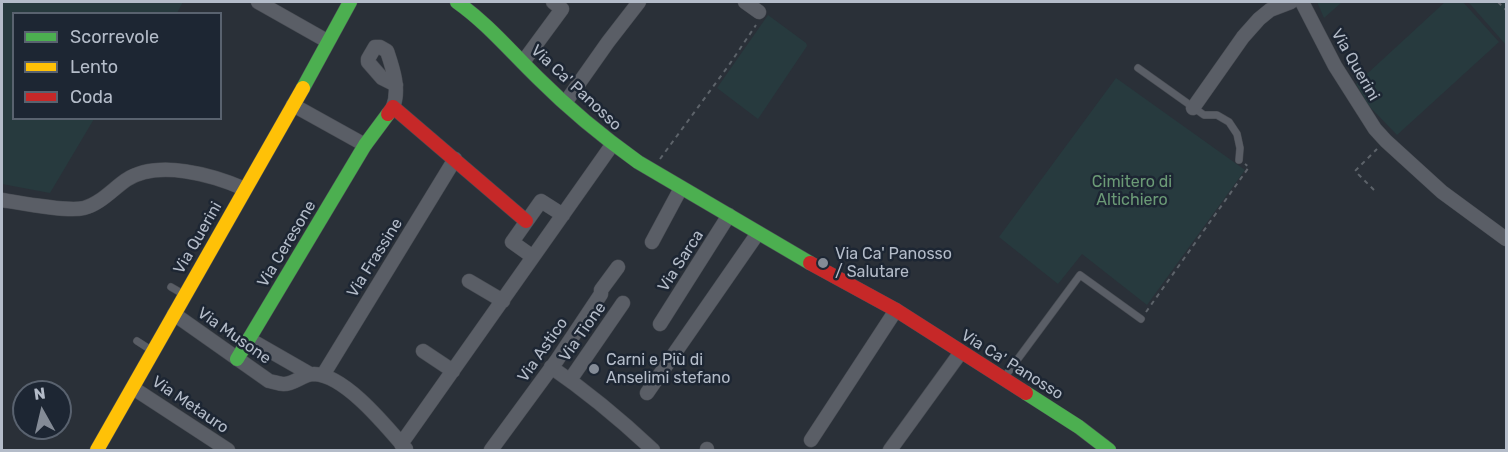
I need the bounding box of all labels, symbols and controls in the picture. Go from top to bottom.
legend [12,12,222,120]
text: Scorrevole [70,26,159,48]
street label: Via Querini [1327,26,1383,104]
street label: Via Ca' Panosso [527,41,625,135]
text: Lento [70,56,118,78]
text: Coda [70,86,113,108]
park label: Cimitero di Altichiero [1092,172,1172,210]
street label: Via Ceresone [254,197,320,291]
street label: Via Querini [170,199,226,277]
street label: Via Frassine [343,215,407,301]
street label: Via Sarca [654,227,708,295]
place label: Via Ca' Panosso / Salutare [835,244,952,282]
marker: Via Ca' Panosso / Salutare [816,256,830,270]
street label: Via Tione [556,299,610,365]
street label: Via Musone [194,304,274,368]
street label: Via Astico [514,314,572,386]
street label: Via Ca' Panosso [957,326,1067,404]
place label: Carni e Più di Anselimi stefano [606,350,730,388]
marker: Carni e Più di Anselimi stefano [587,362,601,376]
street label: Via Metauro [148,372,232,438]
north arrow [12,380,72,440]
text: N [33,383,47,404]

